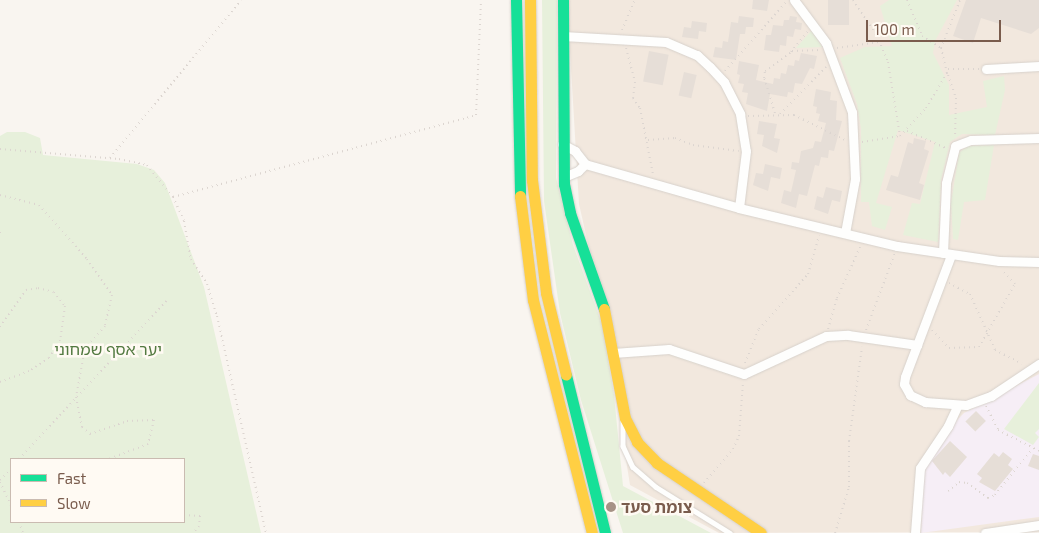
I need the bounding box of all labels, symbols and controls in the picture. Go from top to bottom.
scale bar [869,10,1004,42]
text: 100 m [874,20,915,38]
park label: יער אסף שמחוני [54,339,162,359]
legend [10,458,185,523]
text: Fast [57,469,86,487]
text: Slow [57,494,91,512]
place label: צומת סעד [621,497,692,517]
marker: צומת סעד [605,501,617,513]

